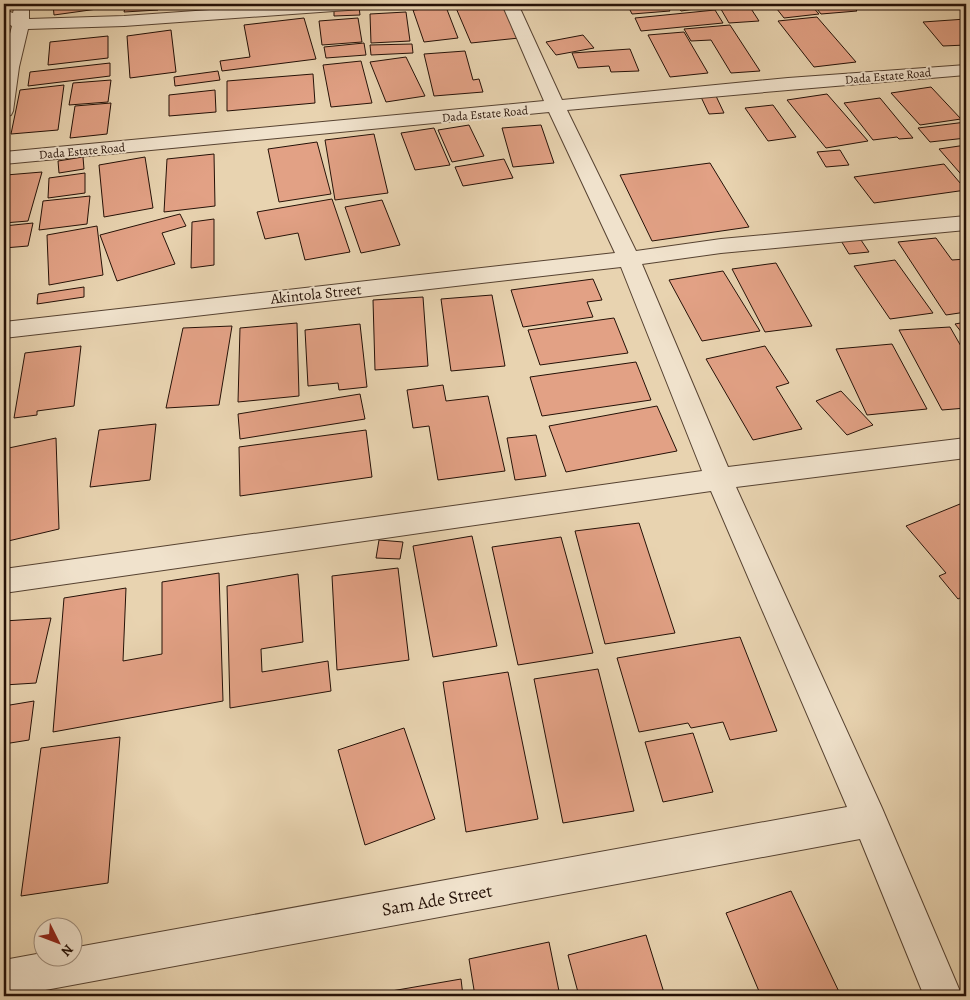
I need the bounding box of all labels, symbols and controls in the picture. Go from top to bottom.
street label: Dada Estate Road [844,64,932,88]
street label: Dada Estate Road [441,102,529,126]
street label: Dada Estate Road [38,139,126,163]
street label: Akintola Street [269,279,362,309]
street label: Sam Ade Street [380,878,494,922]
north arrow [32,918,82,968]
text: N [57,940,78,961]

